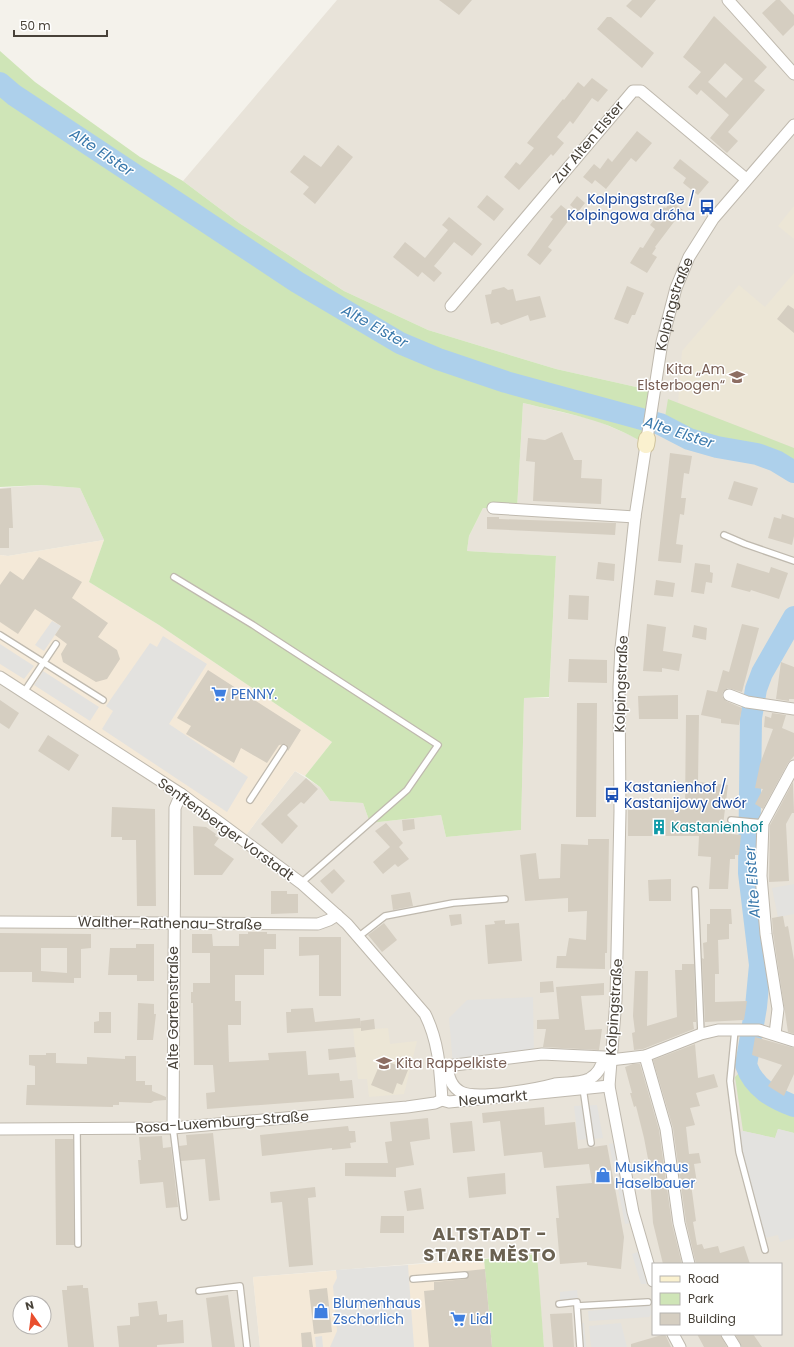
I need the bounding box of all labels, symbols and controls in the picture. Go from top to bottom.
scale bar [14,12,107,38]
text: 50 m [20,17,51,34]
street label: Zur Alten Elster [548,97,628,187]
water label: Alte Elster [65,122,138,181]
place label: Kolpingstraße / Kolpingowa dróha [567,189,695,225]
bus stop icon: Kolpingstraße / Kolpingowa dróha [698,198,716,216]
street label: Kolpingstraße [651,254,698,352]
water label: Alte Elster [337,299,412,353]
place label: Kita „Am Elsterbogen“ [637,359,725,395]
school or university icon: Kita „Am Elsterbogen“ [728,368,746,386]
water label: Alte Elster [640,410,717,453]
street label: Kolpingstraße [609,635,633,733]
place label: PENNY. [231,684,277,704]
supermarket icon: PENNY. [210,685,228,703]
street label: Senftenberger Vorstadt [154,773,298,885]
place label: Kastanienhof / Kastanijowy dwór [624,777,747,813]
bus stop icon: Kastanienhof / Kastanijowy dwór [603,786,621,804]
place label: Kastanienhof [671,817,764,837]
building icon: Kastanienhof [650,818,668,836]
water label: Alte Elster [739,845,765,920]
street label: Walther-Rathenau-Straße [78,911,263,935]
street label: Alte Gartenstraße [163,946,183,1070]
street label: Kolpingstraße [601,957,627,1056]
place label: Kita Rappelkiste [396,1053,507,1073]
school or university icon: Kita Rappelkiste [375,1054,393,1072]
street label: Neumarkt [458,1085,528,1111]
street label: Rosa-Luxemburg-Straße [135,1106,310,1138]
place label: Musikhaus Haselbauer [615,1157,695,1193]
shop icon: Musikhaus Haselbauer [594,1166,612,1184]
district label: ALTSTADT - STARE MĚSTO [423,1221,557,1267]
legend [652,1263,782,1335]
text: Road [688,1270,719,1287]
text: Park [688,1290,715,1307]
place label: Blumenhaus Zschorlich [333,1293,421,1329]
north arrow [12,1295,52,1335]
text: N [24,1297,36,1314]
shop icon: Blumenhaus Zschorlich [312,1302,330,1320]
place label: Lidl [470,1309,492,1329]
supermarket icon: Lidl [449,1310,467,1328]
text: Building [688,1310,736,1327]

